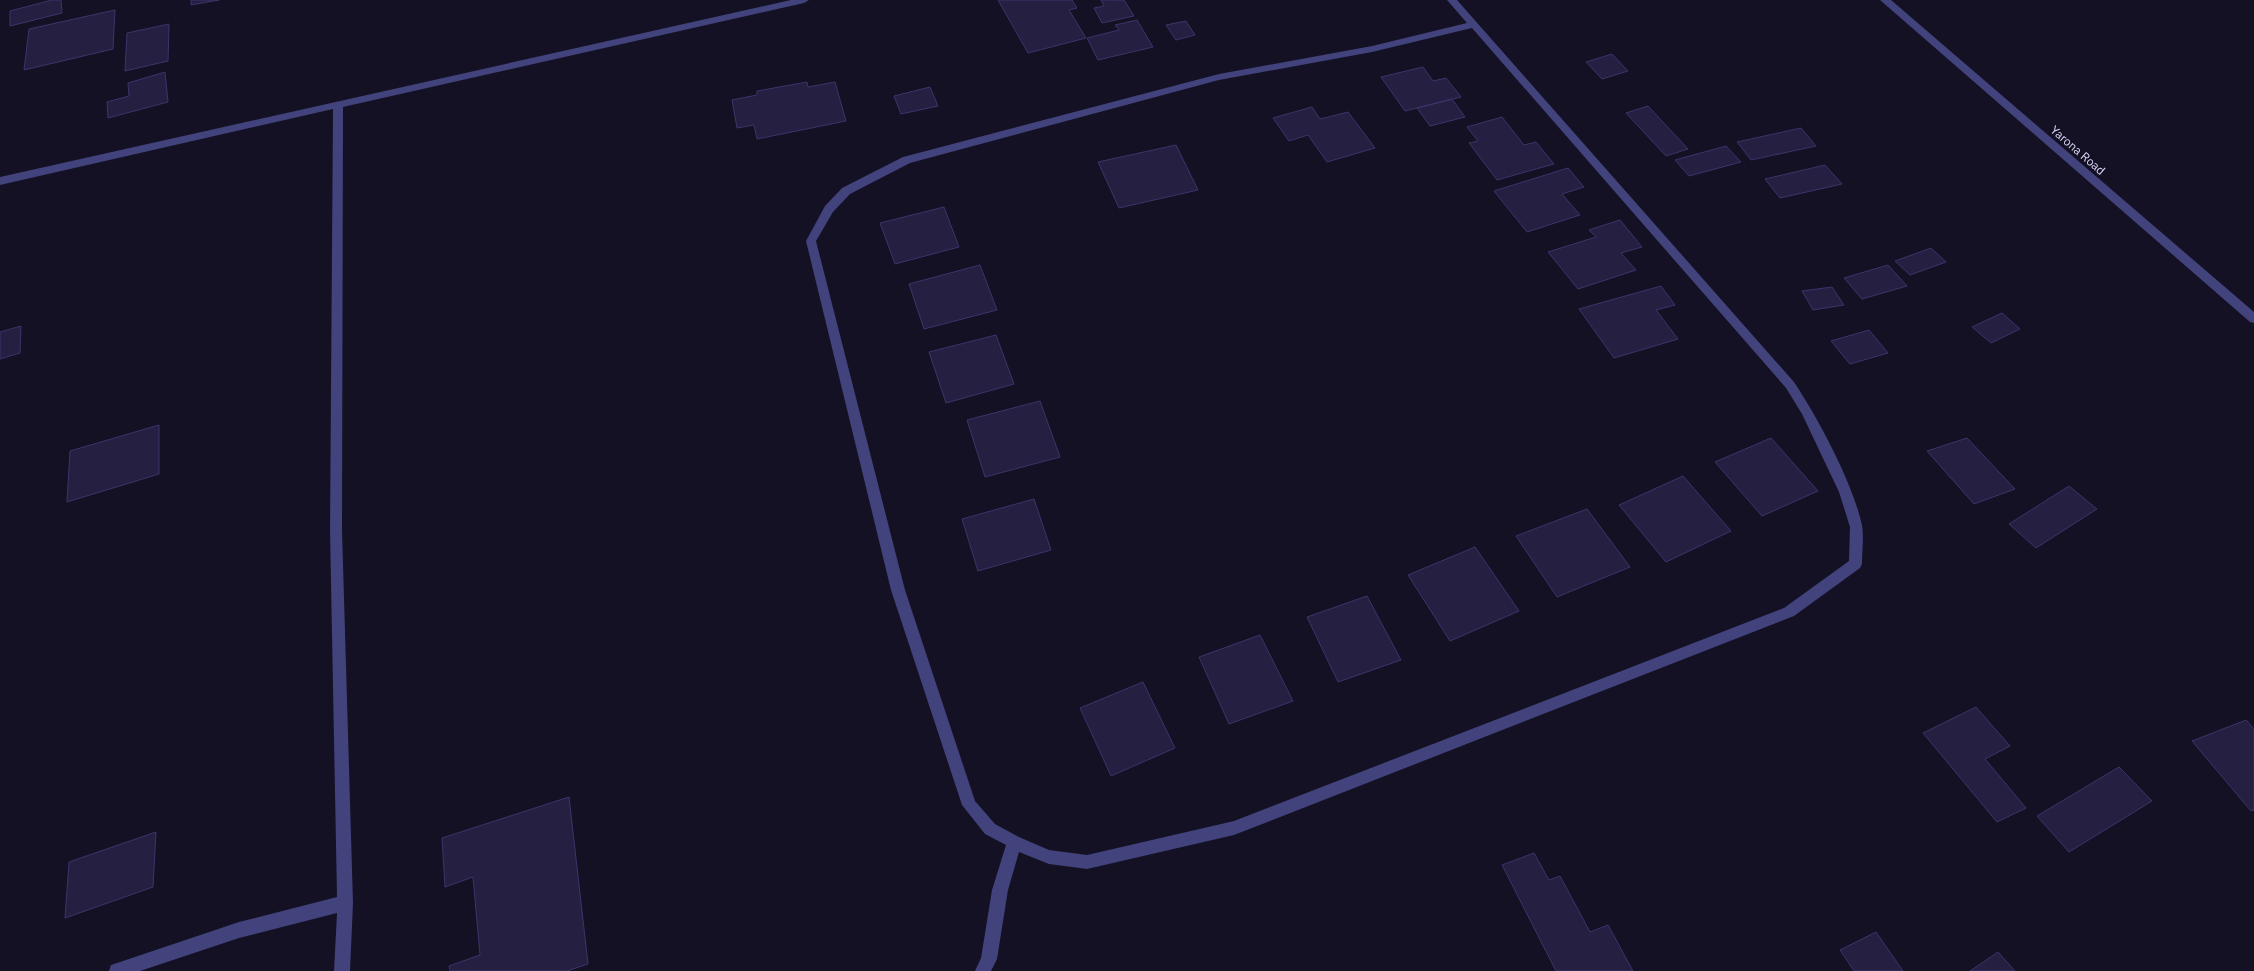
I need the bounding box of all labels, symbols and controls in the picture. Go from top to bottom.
street label: Yarona Road [2048,122,2108,178]

